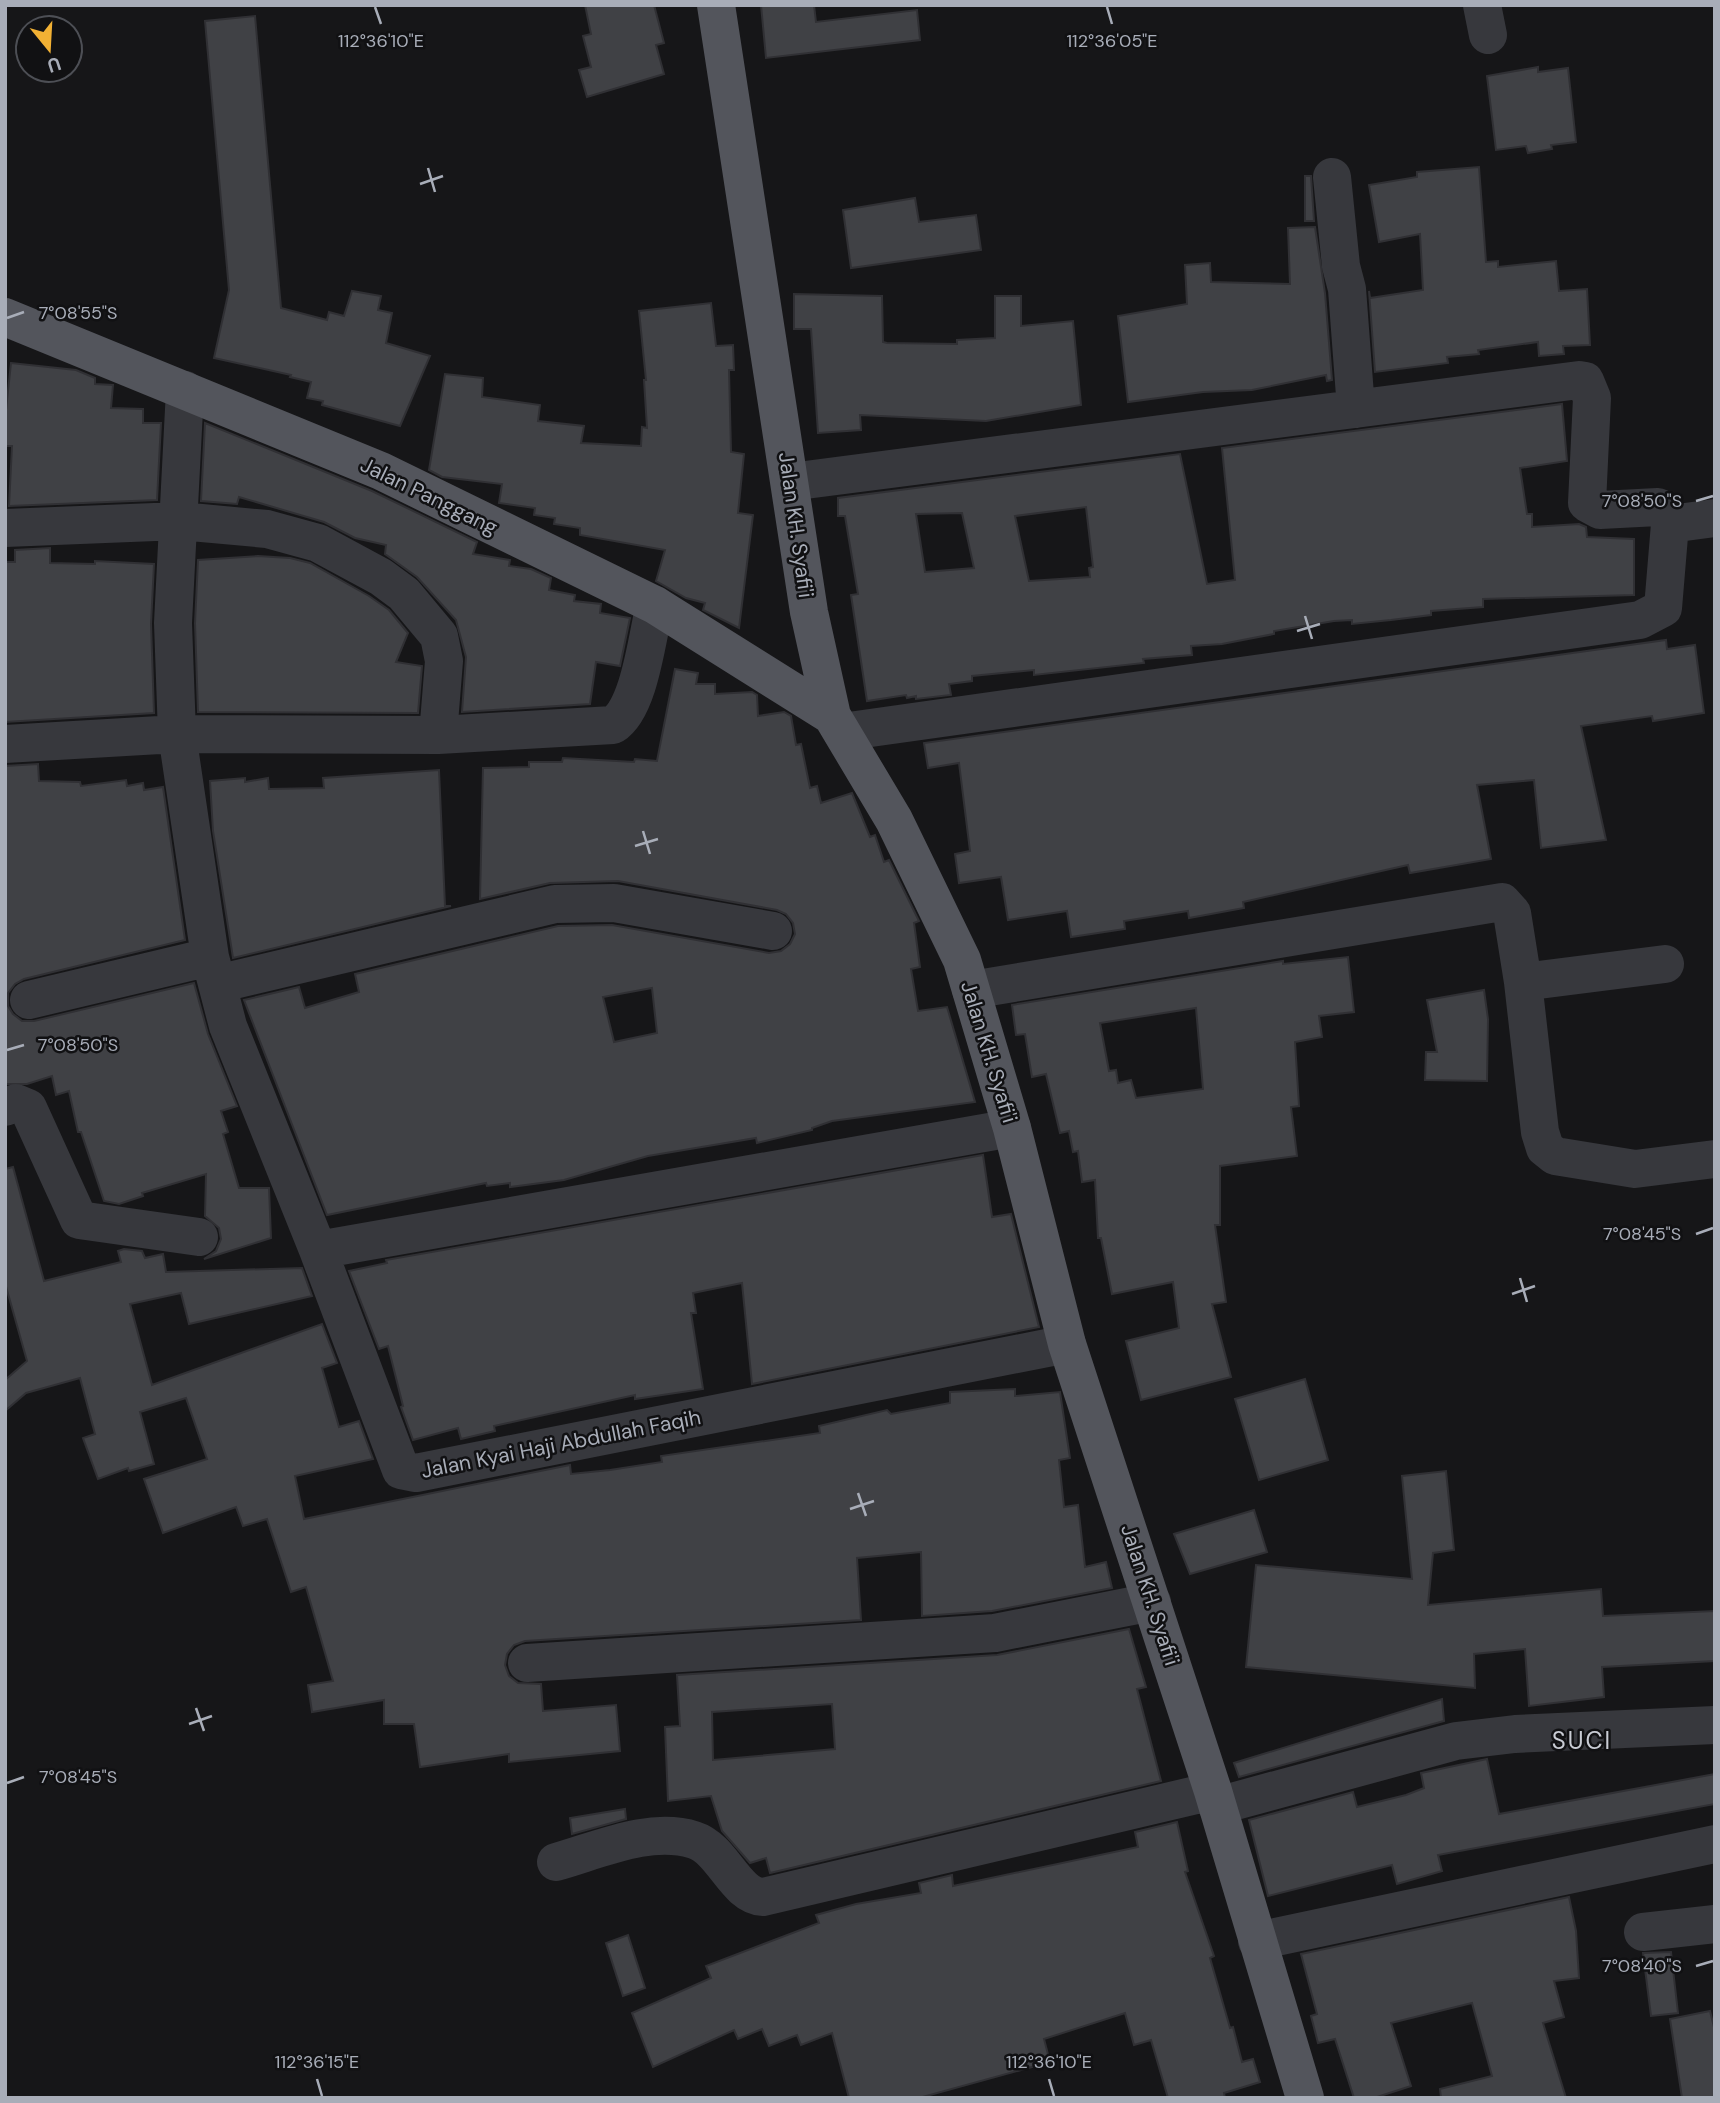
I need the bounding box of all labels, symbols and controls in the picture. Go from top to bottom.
north arrow [14,14,84,84]
text: 112°36'10"E [338,29,424,53]
text: 112°36'05"E [1067,29,1157,53]
text: U [44,51,64,79]
text: 7°08'55"S [39,301,117,325]
street label: Jalan KH. Syafi'i [772,450,820,600]
street label: Jalan Panggang [356,451,503,541]
text: 7°08'50"S [1602,489,1682,513]
street label: Jalan KH. Syafi'i [954,978,1024,1126]
text: 7°08'50"S [38,1033,118,1057]
text: 7°08'45"S [1603,1222,1681,1246]
street label: Jalan Kyai Haji Abdullah Faqih [419,1403,703,1485]
street label: Jalan KH. Syafi'i [1114,1521,1186,1669]
district label: SUCI [1552,1725,1612,1756]
text: 7°08'45"S [39,1765,117,1789]
text: 7°08'40"S [1602,1954,1682,1978]
text: 112°36'15"E [275,2050,359,2074]
text: 112°36'10"E [1006,2050,1092,2074]

